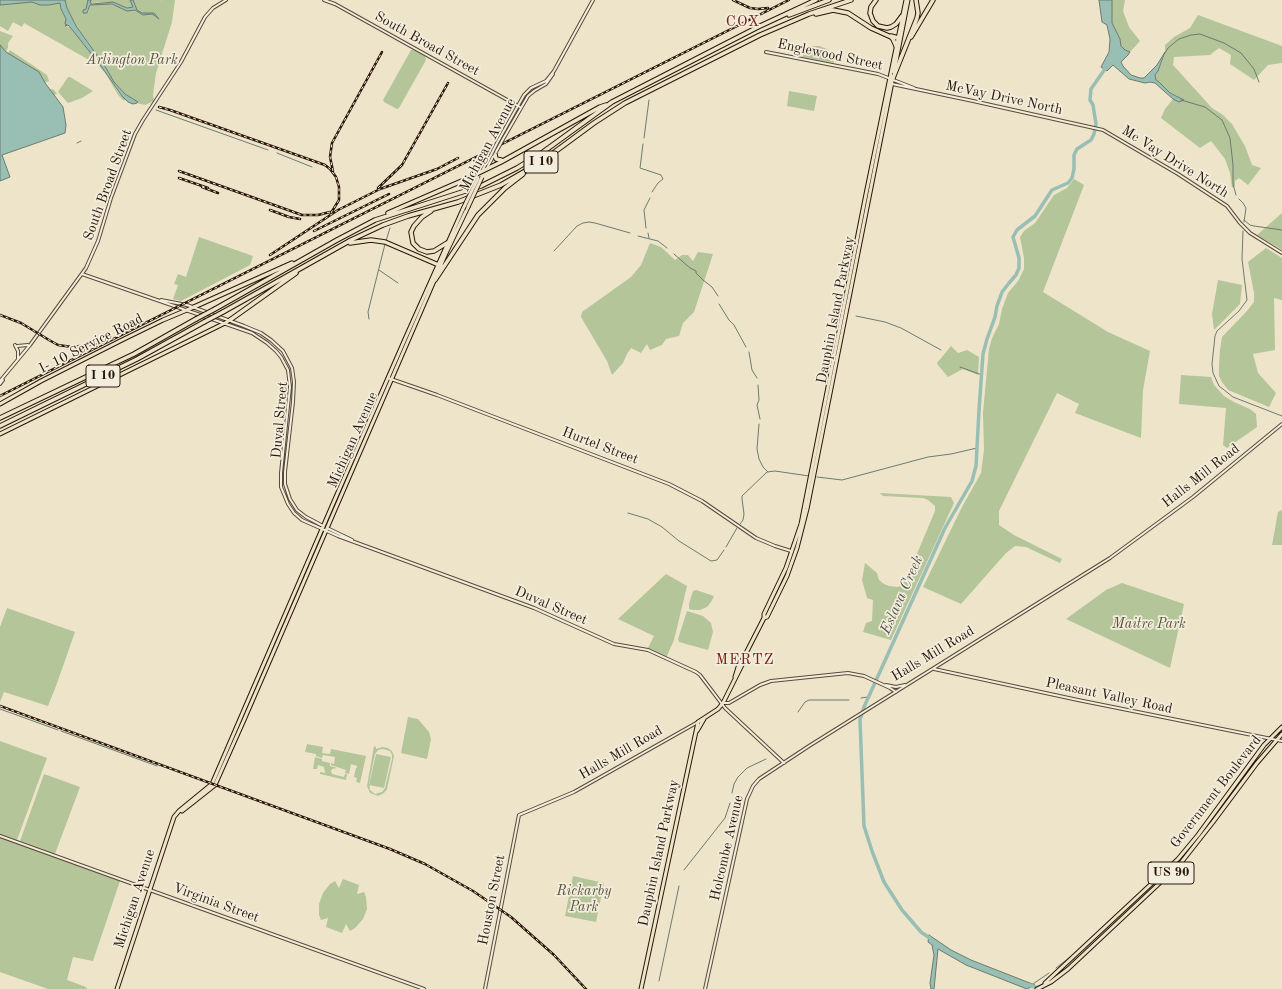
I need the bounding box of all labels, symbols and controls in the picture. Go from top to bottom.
street label: South Broad Street [372,8,482,80]
district label: COX [726,13,760,31]
street label: Englewood Street [776,36,884,74]
park label: Arlington Park [86,52,178,68]
street label: McVay Drive North [944,77,1064,119]
street label: Michigan Avenue [456,95,520,195]
street label: Mc Vay Drive North [1118,122,1232,202]
street label: South Broad Street [80,127,136,243]
road number: I 10 [524,151,558,173]
street label: Dauphin Island Parkway [813,235,859,385]
street label: I- 10 Service Road [36,311,146,377]
road number: I 10 [86,365,120,387]
street label: Duval Street [268,381,292,459]
street label: Michigan Avenue [324,389,382,491]
street label: Hurtel Street [559,424,641,468]
street label: Halls Mill Road [1159,441,1243,511]
water label: Eslava Creek [877,553,927,637]
street label: Duval Street [512,583,590,629]
park label: Maitre Park [1112,616,1186,632]
street label: Halls Mill Road [889,623,977,685]
district label: MERTZ [715,651,775,669]
street label: Pleasant Valley Road [1044,674,1174,718]
street label: Halls Mill Road [576,722,666,784]
street label: Government Boulevard [1167,732,1265,852]
street label: Dauphin Island Parkway [635,778,683,928]
street label: Holcombe Avenue [707,794,747,902]
street label: Michigan Avenue [111,847,159,951]
street label: Houston Street [475,853,509,947]
road number: US 90 [1148,862,1194,884]
street label: Virginia Street [171,880,261,926]
park label: Rickarby Park [557,883,611,916]

